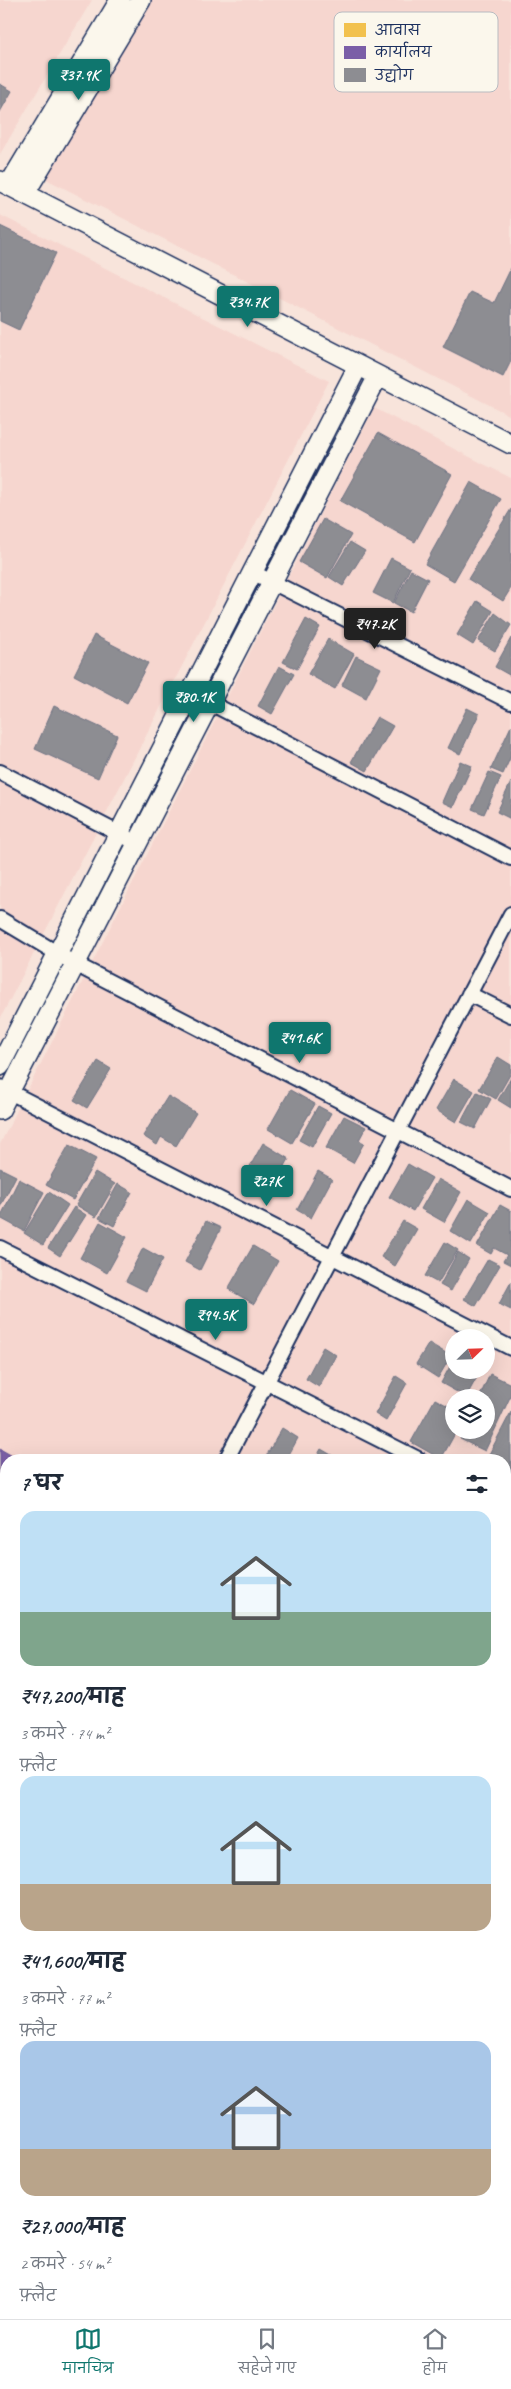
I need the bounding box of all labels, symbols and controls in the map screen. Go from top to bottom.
legend [334,12,498,92]
text: आवास [375,22,422,39]
text: कार्यालय [374,41,433,61]
pin: ₹37.9K [38,58,120,101]
text: उद्योग [374,64,415,84]
text: ₹37.9K [59,65,99,85]
pin: ₹34.7K [207,286,289,328]
text: ₹34.7K [228,292,268,312]
pin: ₹47.2K [334,608,416,650]
text: ₹47.2K [355,614,395,634]
pin: ₹80.1K [153,680,235,723]
text: ₹80.1K [174,687,214,707]
pin: ₹41.6K [259,1022,341,1064]
text: ₹41.6K [280,1028,320,1048]
pin: ₹27K [237,1164,297,1207]
text: ₹27K [252,1171,282,1191]
pin: ₹94.5K [175,1298,257,1341]
text: ₹94.5K [196,1305,236,1325]
north arrow [445,1329,495,1379]
map controls [445,1329,495,1439]
button: layers [445,1389,495,1439]
text: 7 घर [20,1470,62,1496]
icon: filters [463,1470,491,1498]
icon: home [211,1543,301,1633]
text: ₹47,200/माह [20,1683,125,1709]
text: 3 कमरे · 74 m² [20,1724,109,1744]
text: फ़्लैट [20,1756,56,1776]
icon: home [211,1808,301,1898]
text: ₹41,600/माह [20,1948,125,1974]
text: 3 कमरे · 77 m² [20,1989,109,2009]
text: फ़्लैट [20,2021,56,2041]
icon: home [211,2073,301,2163]
text: ₹27,000/माह [20,2213,125,2239]
text: 2 कमरे · 54 m² [20,2254,109,2274]
text: फ़्लैट [20,2286,56,2306]
tab: मानचित्र [62,2325,114,2384]
tab: सहेजे गए [238,2325,296,2384]
tab: होम [421,2325,449,2384]

